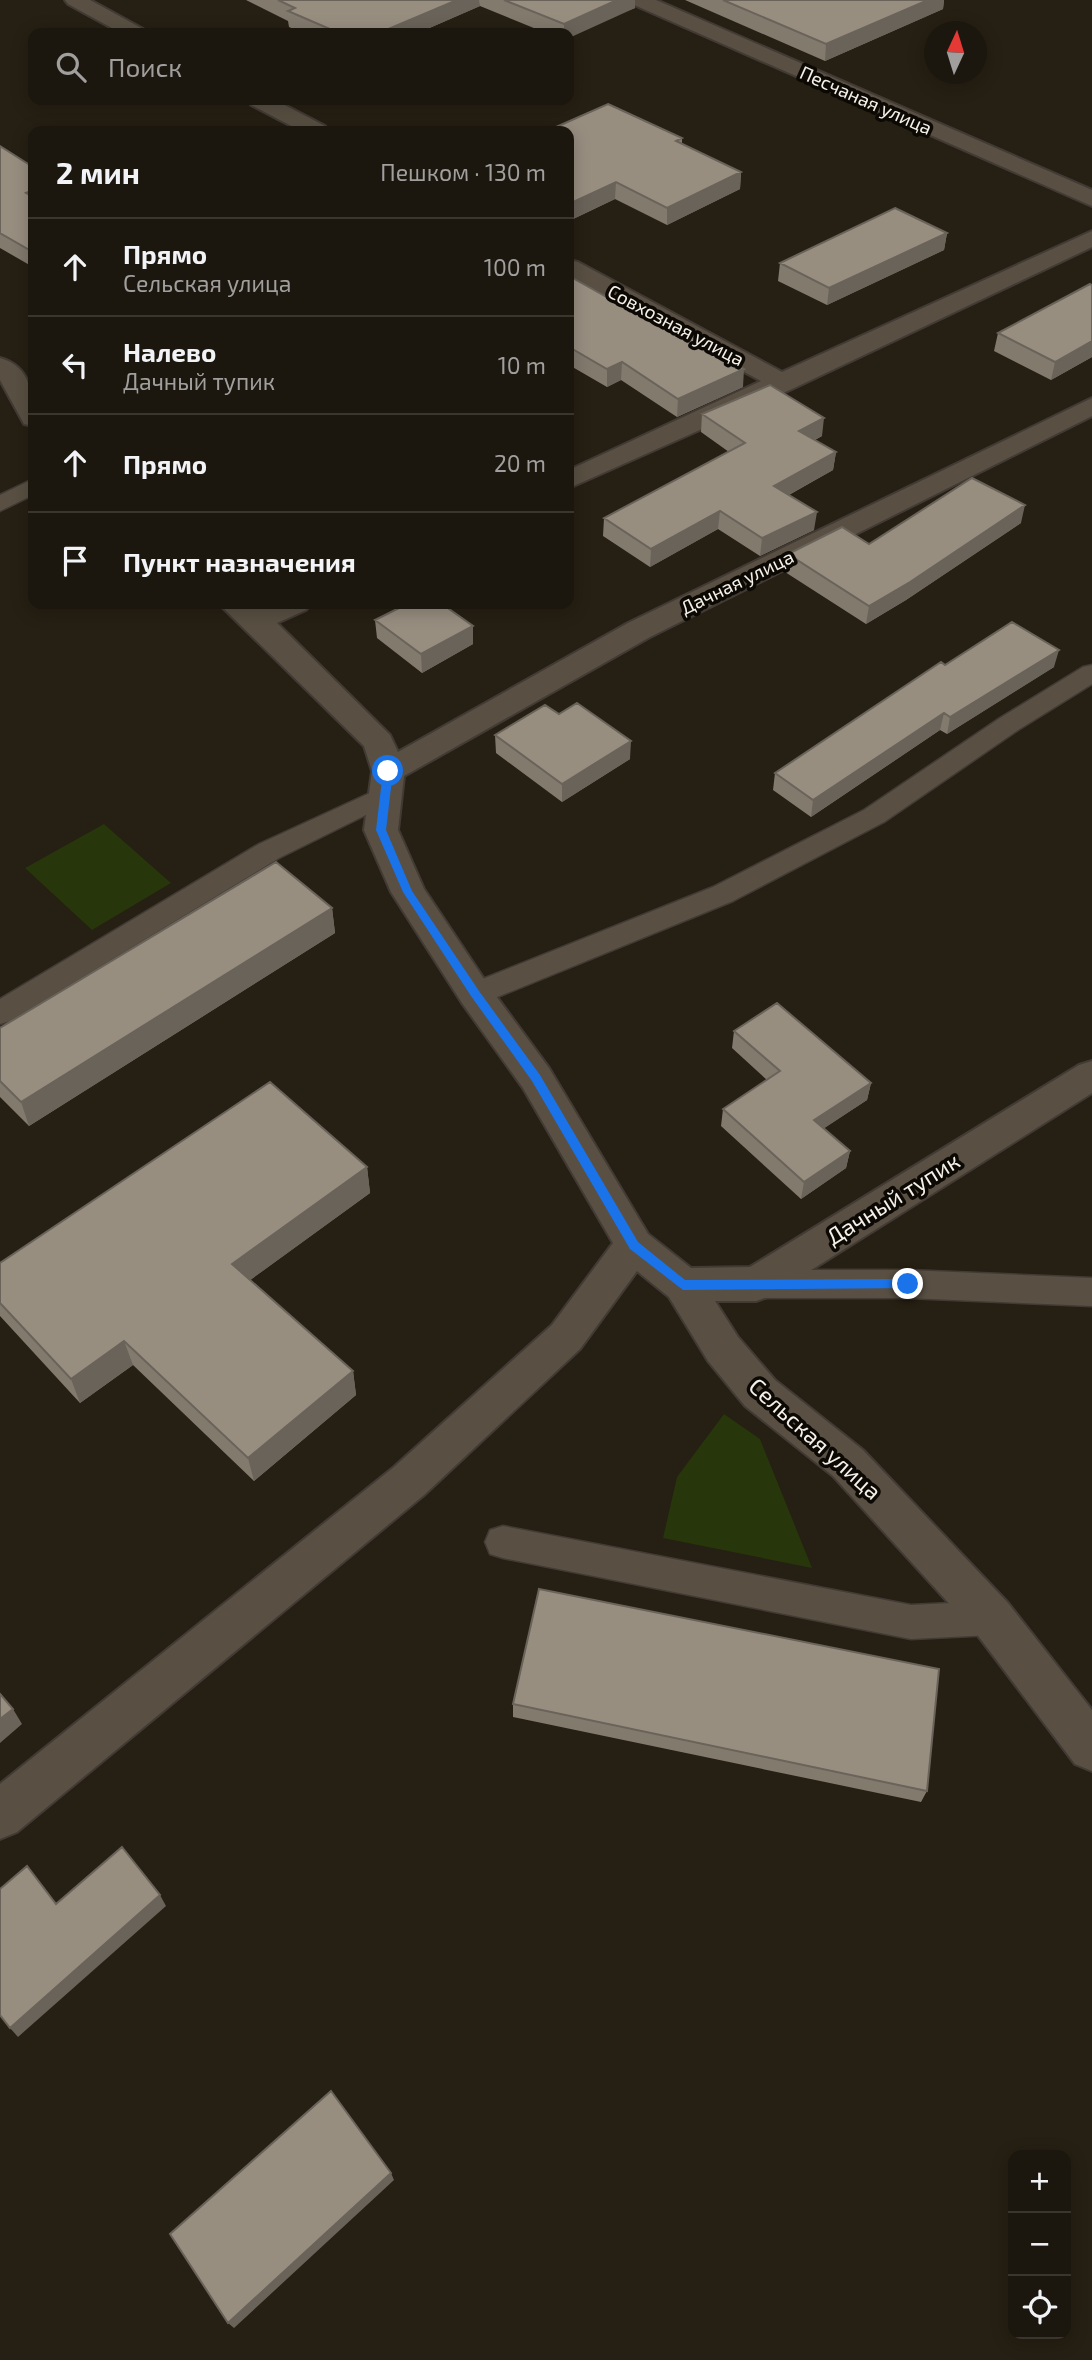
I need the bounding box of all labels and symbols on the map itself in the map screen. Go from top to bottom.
north arrow [924,21,987,84]
street label: Песчаная улица [796,60,936,140]
street label: Совхозная улица [604,279,748,371]
street label: Дачная улица [676,544,798,620]
route start [372,755,403,786]
street label: Дачный тупик [821,1146,965,1251]
route end [892,1268,923,1299]
street label: Сельская улица [743,1372,888,1506]

